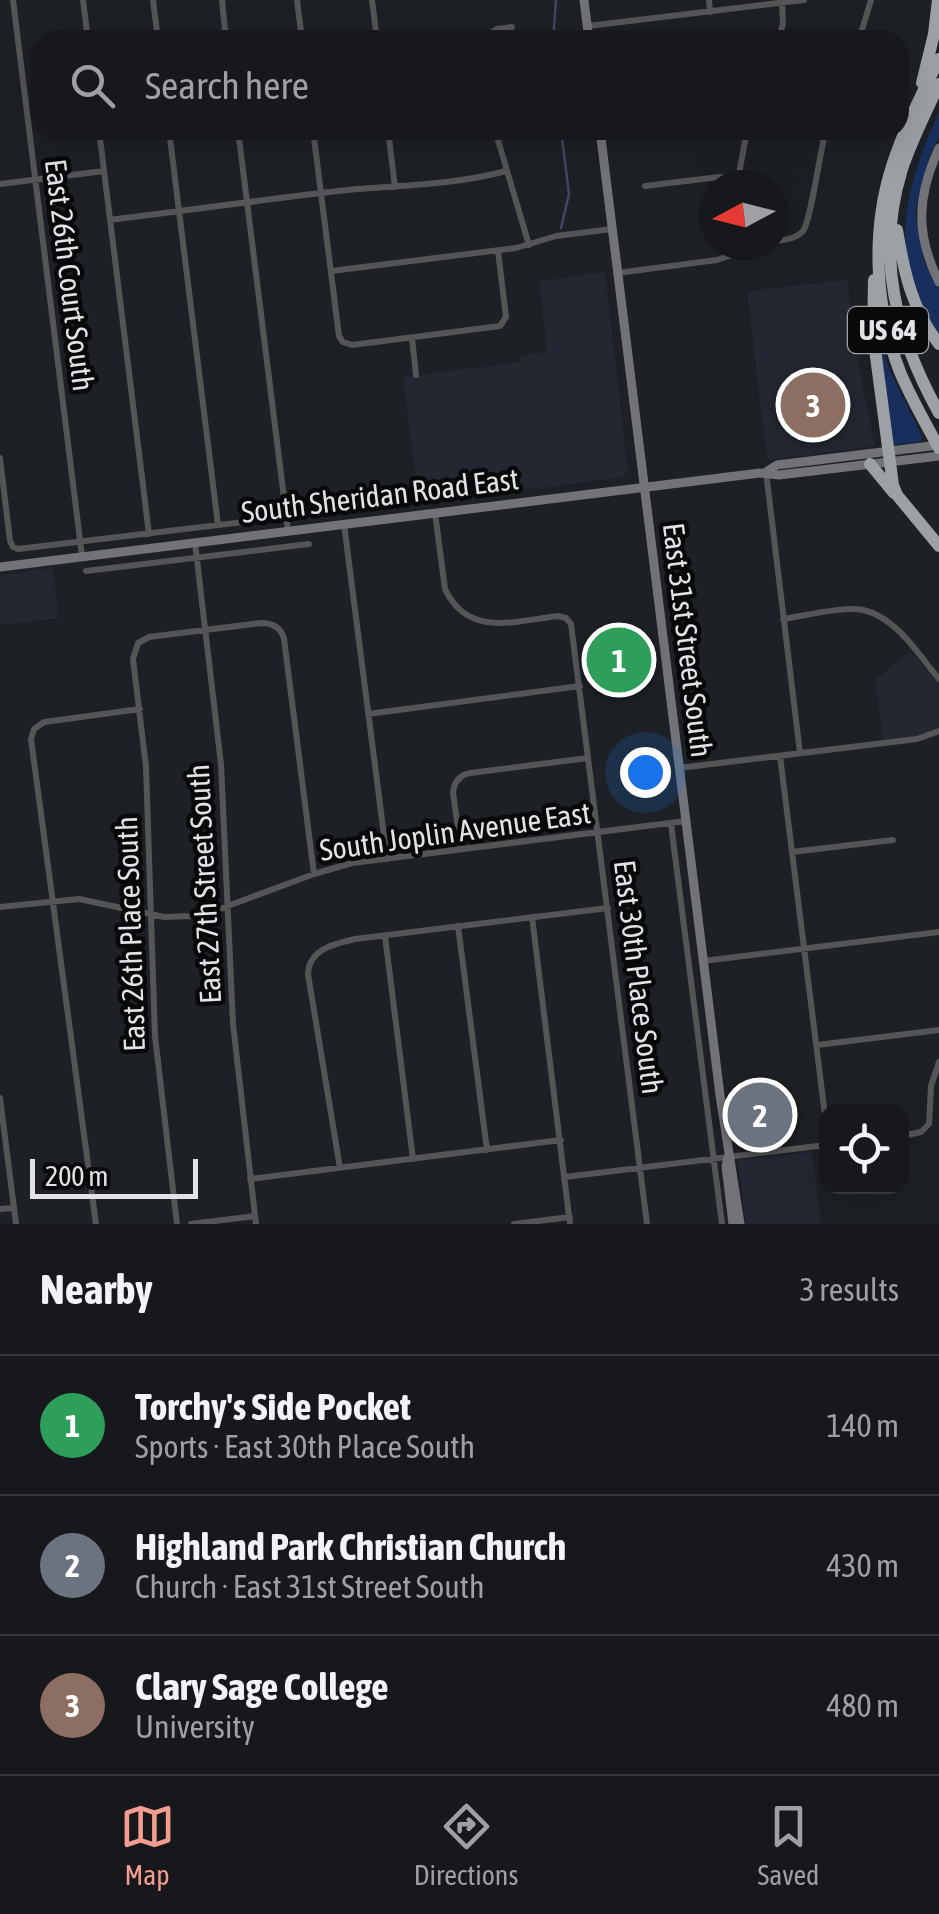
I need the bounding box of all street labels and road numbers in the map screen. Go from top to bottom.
street label: East 26th Court South [39,157,101,393]
road number: US 64 [848,307,928,353]
street label: South Sheridan Road East [239,461,521,529]
street label: East 31st Street South [657,521,719,759]
street label: East 27th Street South [181,763,227,1005]
street label: South Joplin Avenue East [317,795,593,867]
street label: East 26th Place South [109,816,151,1052]
street label: East 30th Place South [608,858,670,1096]

